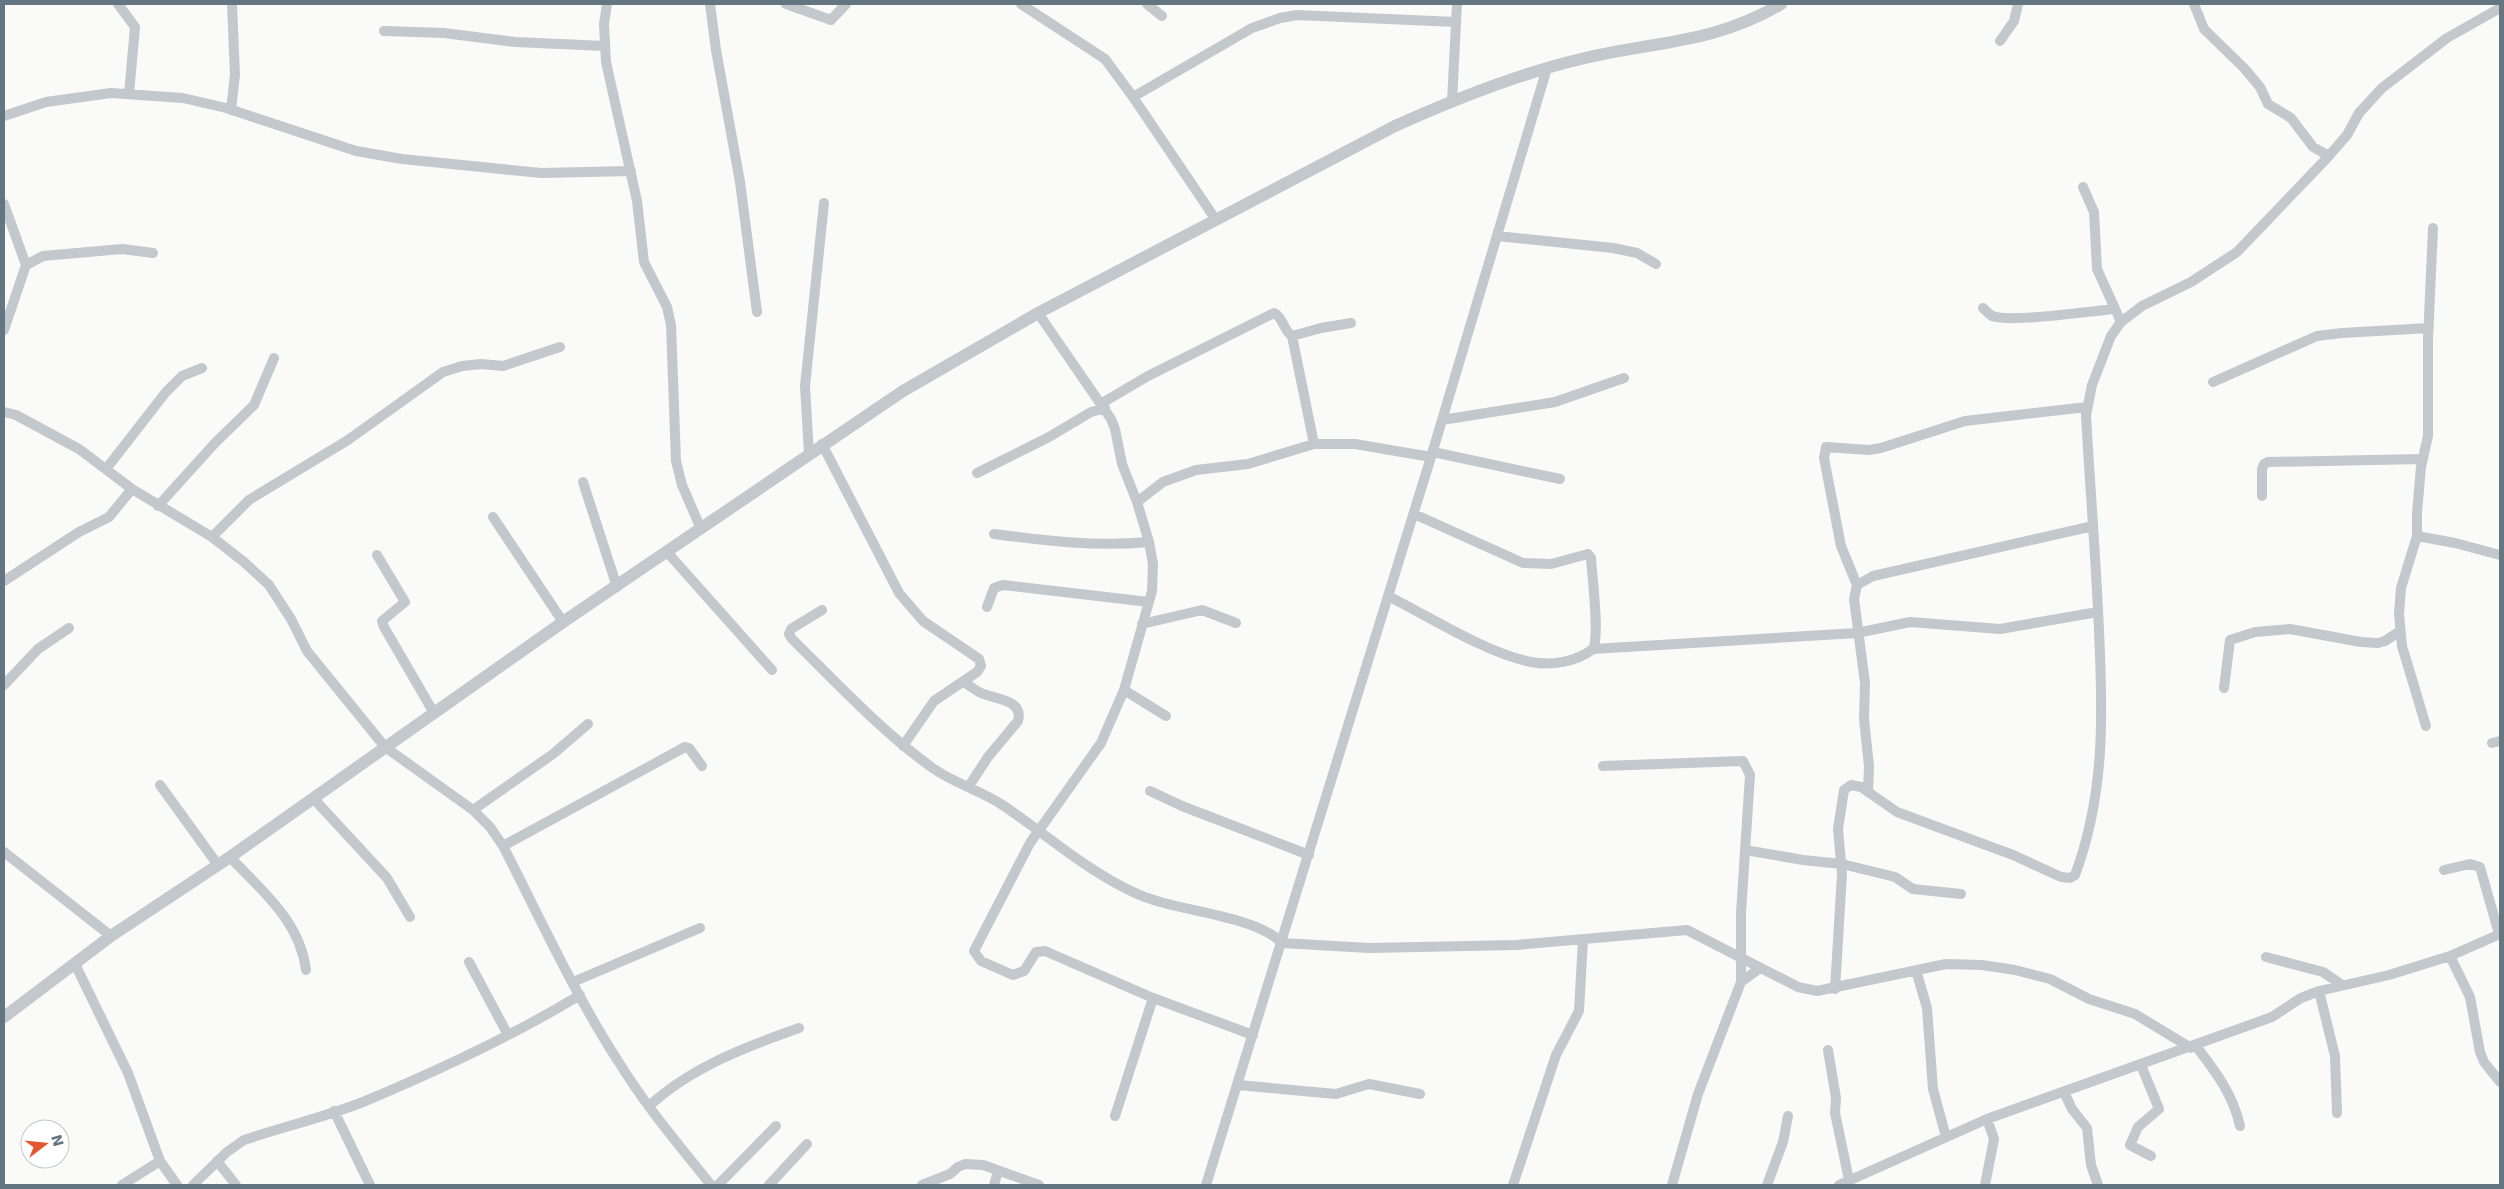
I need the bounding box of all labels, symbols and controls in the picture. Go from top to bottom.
north arrow [20,1119,70,1169]
text: N [48,1133,67,1148]

